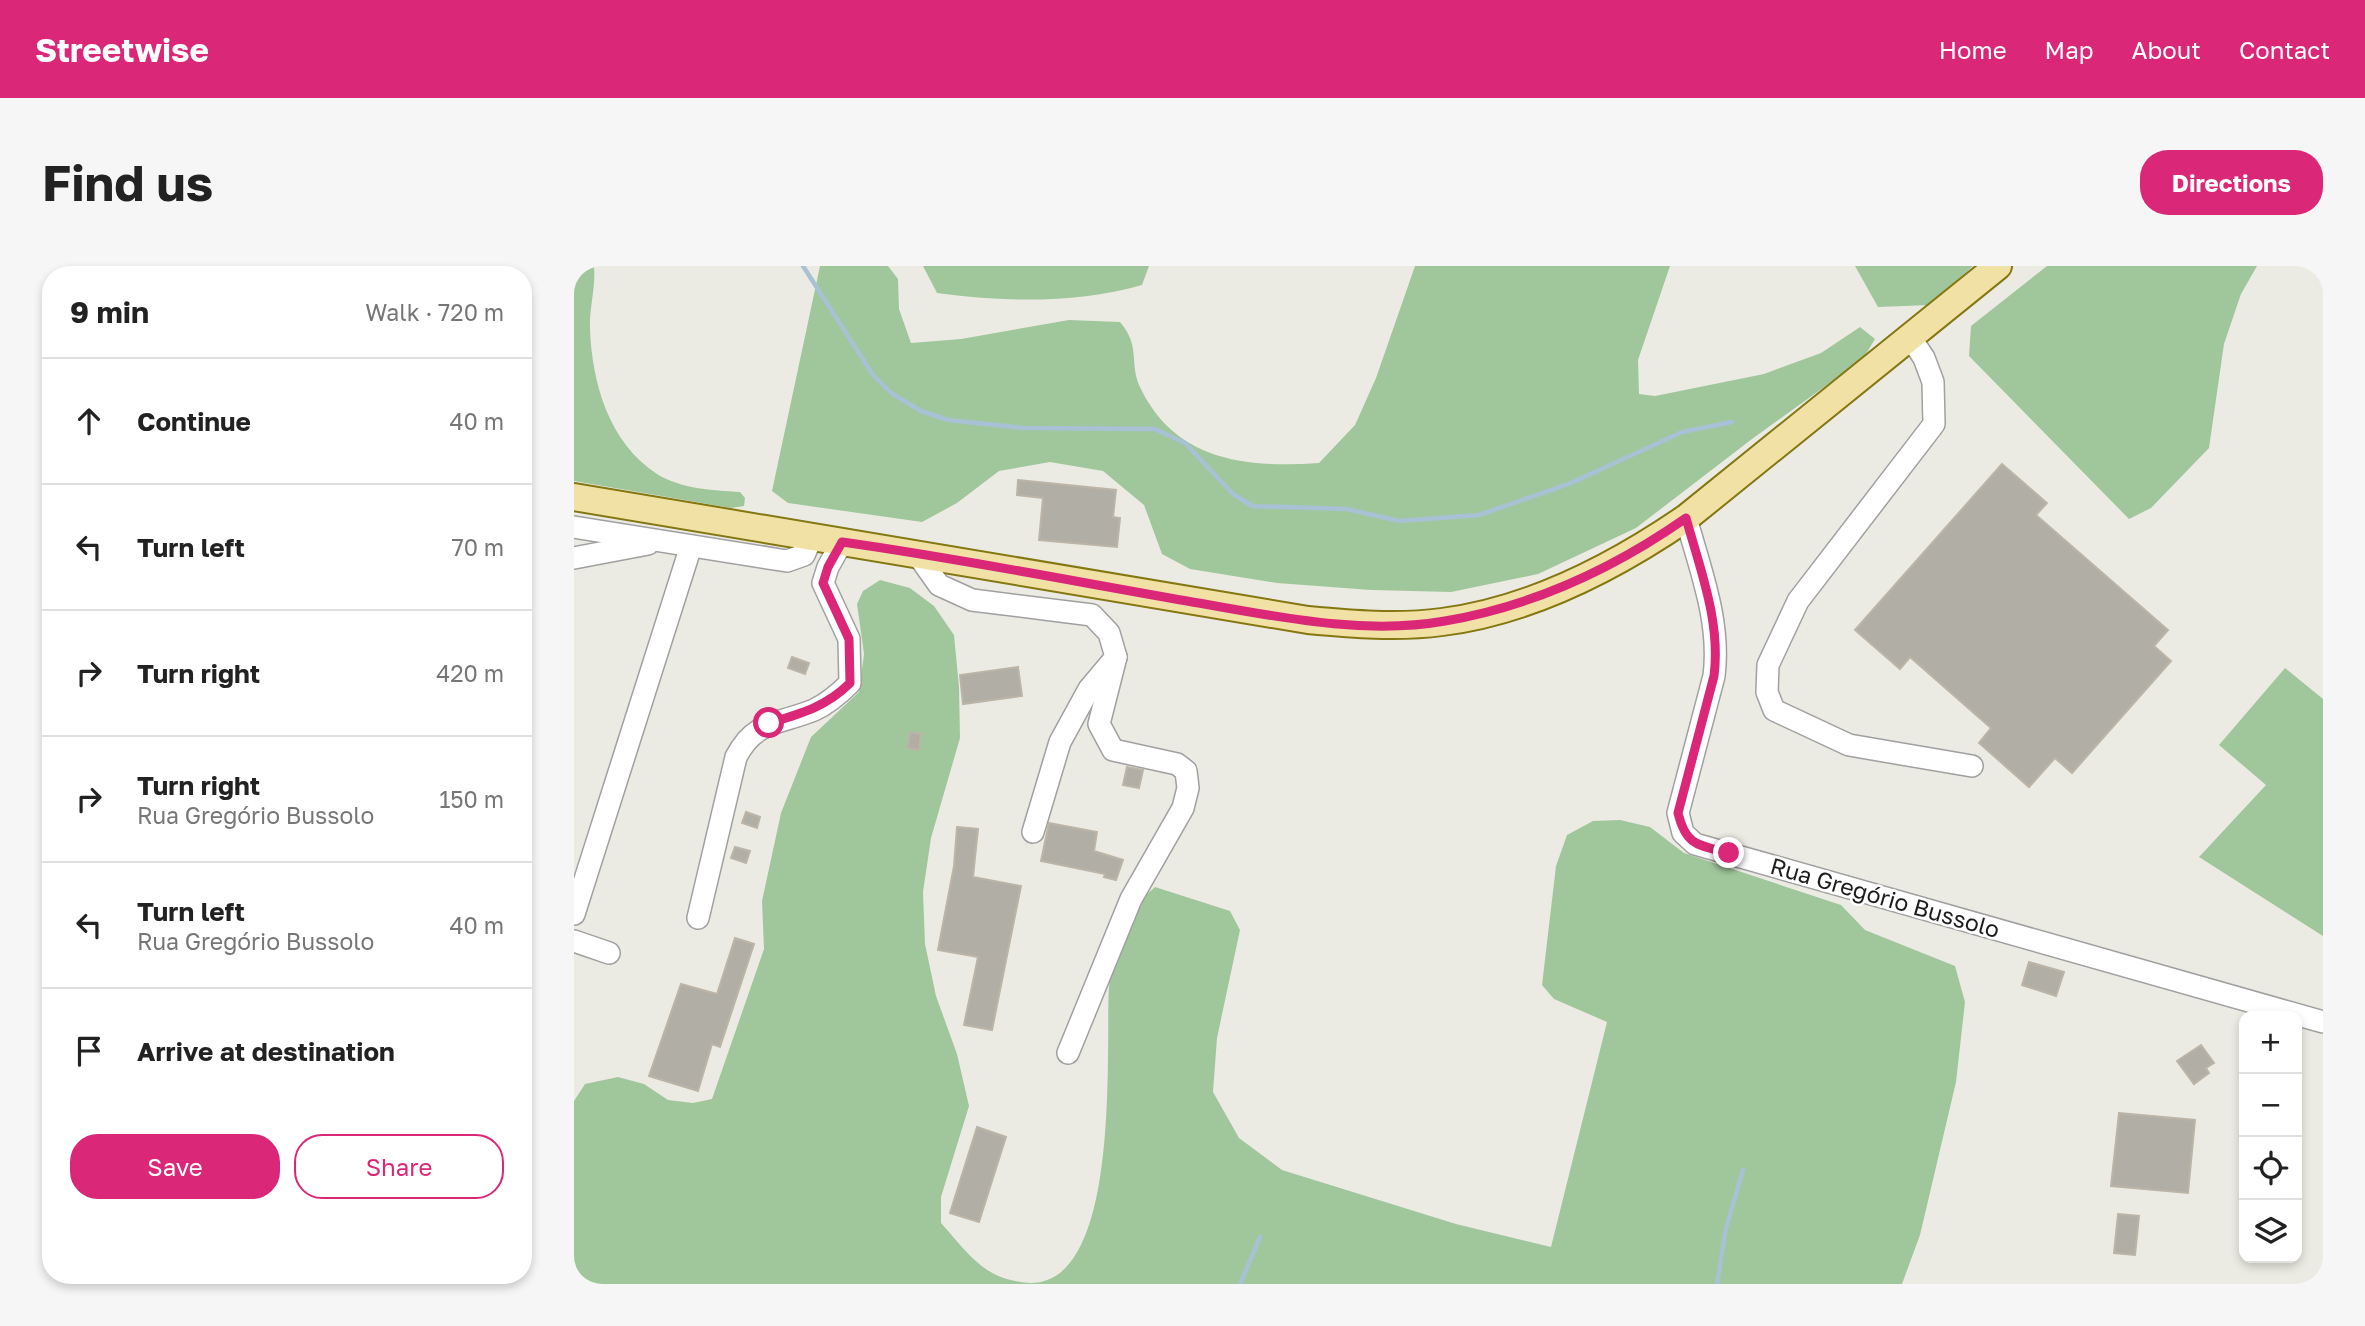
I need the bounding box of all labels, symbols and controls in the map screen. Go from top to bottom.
text: Streetwise [35,30,209,69]
text: Home [1939,35,2007,64]
text: Map [2045,35,2094,64]
text: About [2132,35,2201,64]
text: Contact [2239,35,2330,64]
button: Directions [2140,150,2323,215]
text: Find us [42,153,213,212]
text: 9 min [70,294,149,330]
text: Walk · 720 m [365,298,504,326]
icon: ahead [70,402,108,440]
text: Continue [137,406,251,437]
text: 40 m [450,407,504,435]
icon: left [70,528,108,566]
text: Turn left [137,532,245,563]
text: 70 m [451,533,504,561]
icon: right [70,654,108,692]
text: Turn right [137,658,260,689]
text: 420 m [436,659,504,687]
route start [753,707,784,738]
text: Turn right [137,770,260,801]
icon: right [70,780,108,818]
text: 150 m [439,785,504,813]
text: Rua Gregório Bussolo [137,801,374,829]
route end [1713,837,1744,868]
street label: Rua Gregório Bussolo [1767,851,2003,943]
text: Turn left [137,896,245,927]
icon: left [70,906,108,944]
text: 40 m [450,911,504,939]
text: Rua Gregório Bussolo [137,927,374,955]
map controls [2239,1011,2302,1263]
button: + [2239,1011,2302,1074]
icon: arrive [70,1032,108,1070]
text: Arrive at destination [137,1036,395,1067]
button: − [2239,1074,2302,1137]
button: Save [70,1134,280,1199]
button: Share [294,1134,504,1199]
button: locate [2239,1137,2302,1200]
button: layers [2239,1200,2302,1263]

